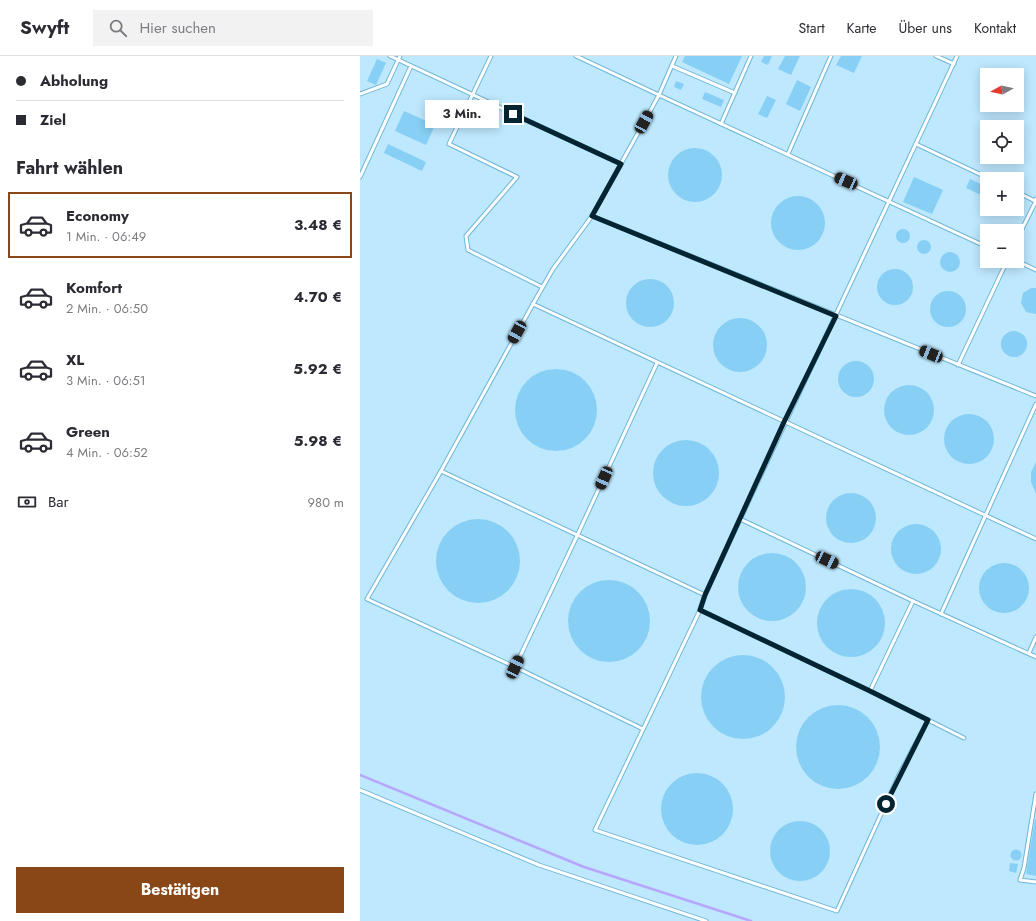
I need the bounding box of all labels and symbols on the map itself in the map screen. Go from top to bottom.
north arrow [980,68,1024,112]
callout: 3 Min. [425,100,499,128]
route end [504,105,522,123]
car [633,109,655,135]
car [833,171,859,191]
car [506,319,528,345]
car [918,344,944,364]
car [594,465,614,491]
car [814,549,840,571]
car [504,654,526,680]
route start [877,795,895,813]

